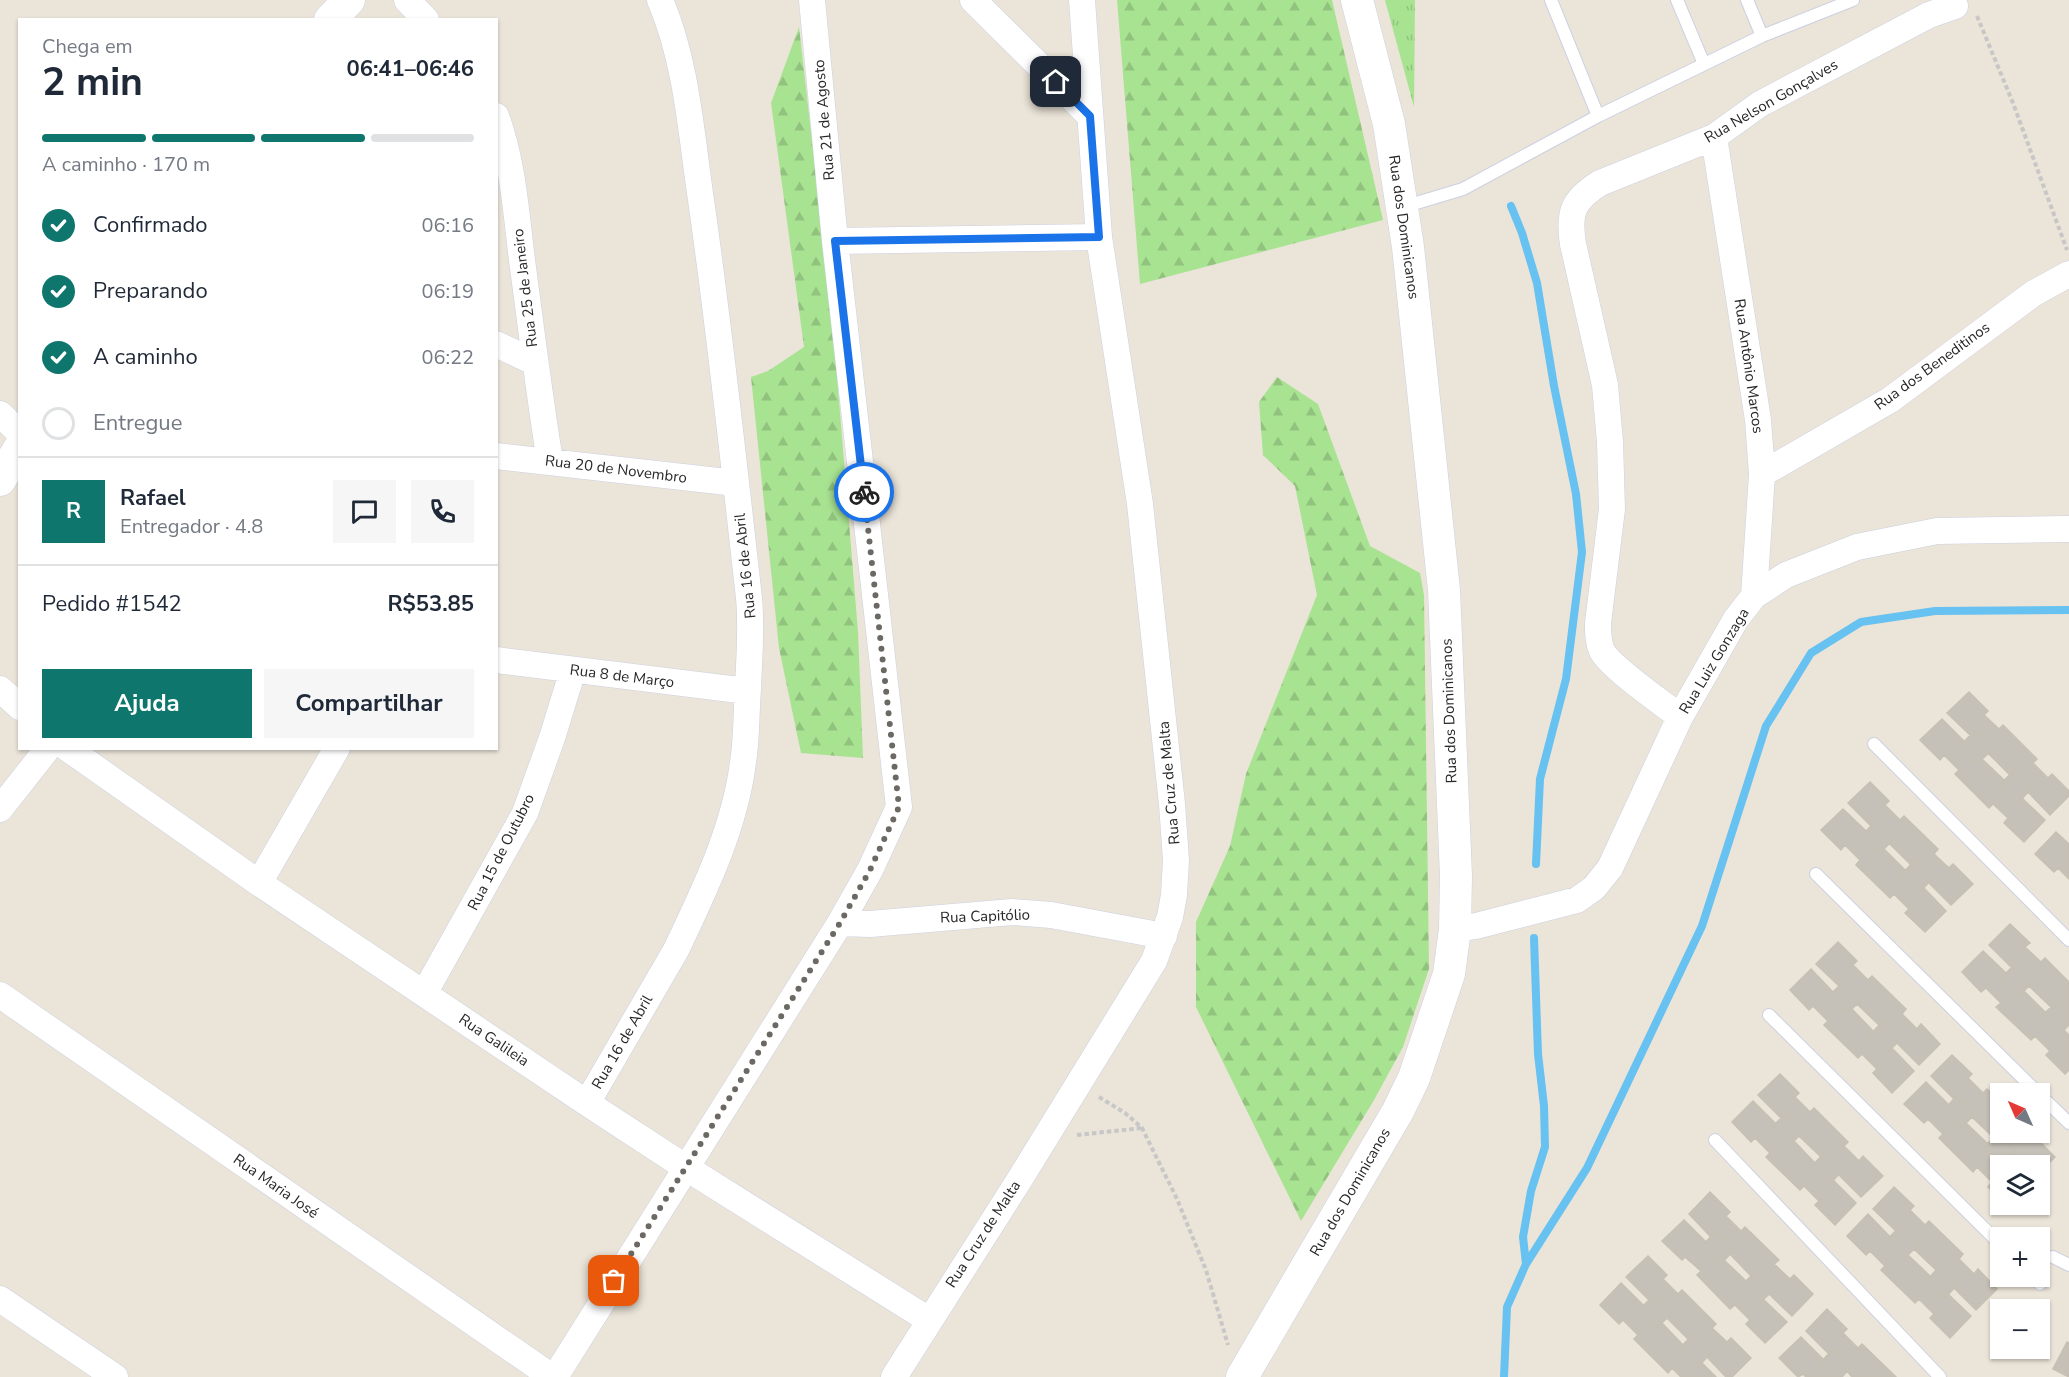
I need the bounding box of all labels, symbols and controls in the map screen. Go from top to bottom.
text: Chega em [42,33,133,60]
text: 06:41–06:46 [346,54,474,84]
street label: Rua Nelson Gonçalves [1700,55,1842,147]
text: 2 min [42,56,143,109]
pin [1030,56,1081,107]
street label: Rua 21 de Agosto [809,59,839,181]
icon: home [1039,65,1072,98]
text: A caminho · 170 m [42,151,210,178]
street label: Rua dos Dominicanos [1384,154,1424,300]
icon: check [42,209,75,242]
text: Confirmado [93,210,208,240]
text: 06:16 [421,212,474,239]
street label: Rua 25 de Janeiro [508,228,542,348]
icon: check [42,275,75,308]
text: Preparando [93,276,208,306]
text: 06:19 [421,278,474,305]
street label: Rua Antônio Marcos [1730,297,1768,435]
street label: Rua dos Beneditinos [1870,317,1994,415]
icon: check [42,341,75,374]
text: A caminho [93,342,198,372]
text: 06:22 [421,344,474,371]
text: Entregue [93,408,182,438]
street label: Rua 20 de Novembro [544,450,688,488]
courier [834,462,894,522]
icon: bike [848,476,881,509]
button: chat [333,480,396,543]
button: phone [411,480,474,543]
text: Rafael [120,483,186,513]
text: R [66,496,81,526]
street label: Rua 16 de Abril [729,512,760,620]
text: Entregador · 4.8 [120,513,263,540]
text: Pedido #1542 [42,589,182,619]
text: R$53.85 [387,589,474,619]
street label: Rua Luiz Gonzaga [1674,604,1754,718]
street label: Rua dos Dominicanos [1436,638,1462,784]
street label: Rua 8 de Março [569,660,675,692]
button: Ajuda [42,669,252,738]
button: Compartilhar [264,669,474,738]
street label: Rua Cruz de Malta [1154,720,1184,846]
street label: Rua 15 de Outubro [463,790,539,914]
street label: Rua Capitólio [940,904,1030,928]
street label: Rua 16 de Abril [587,991,657,1093]
street label: Rua Galileia [455,1009,533,1071]
north arrow [1990,1083,2050,1143]
map controls [1990,1083,2050,1359]
street label: Rua dos Dominicanos [1305,1124,1395,1260]
street label: Rua Maria José [229,1149,323,1223]
button: layers [1990,1155,2050,1215]
street label: Rua Cruz de Malta [941,1177,1025,1291]
button: + [1990,1227,2050,1287]
pin [588,1255,639,1306]
icon: bag [597,1264,630,1297]
button: − [1990,1299,2050,1359]

